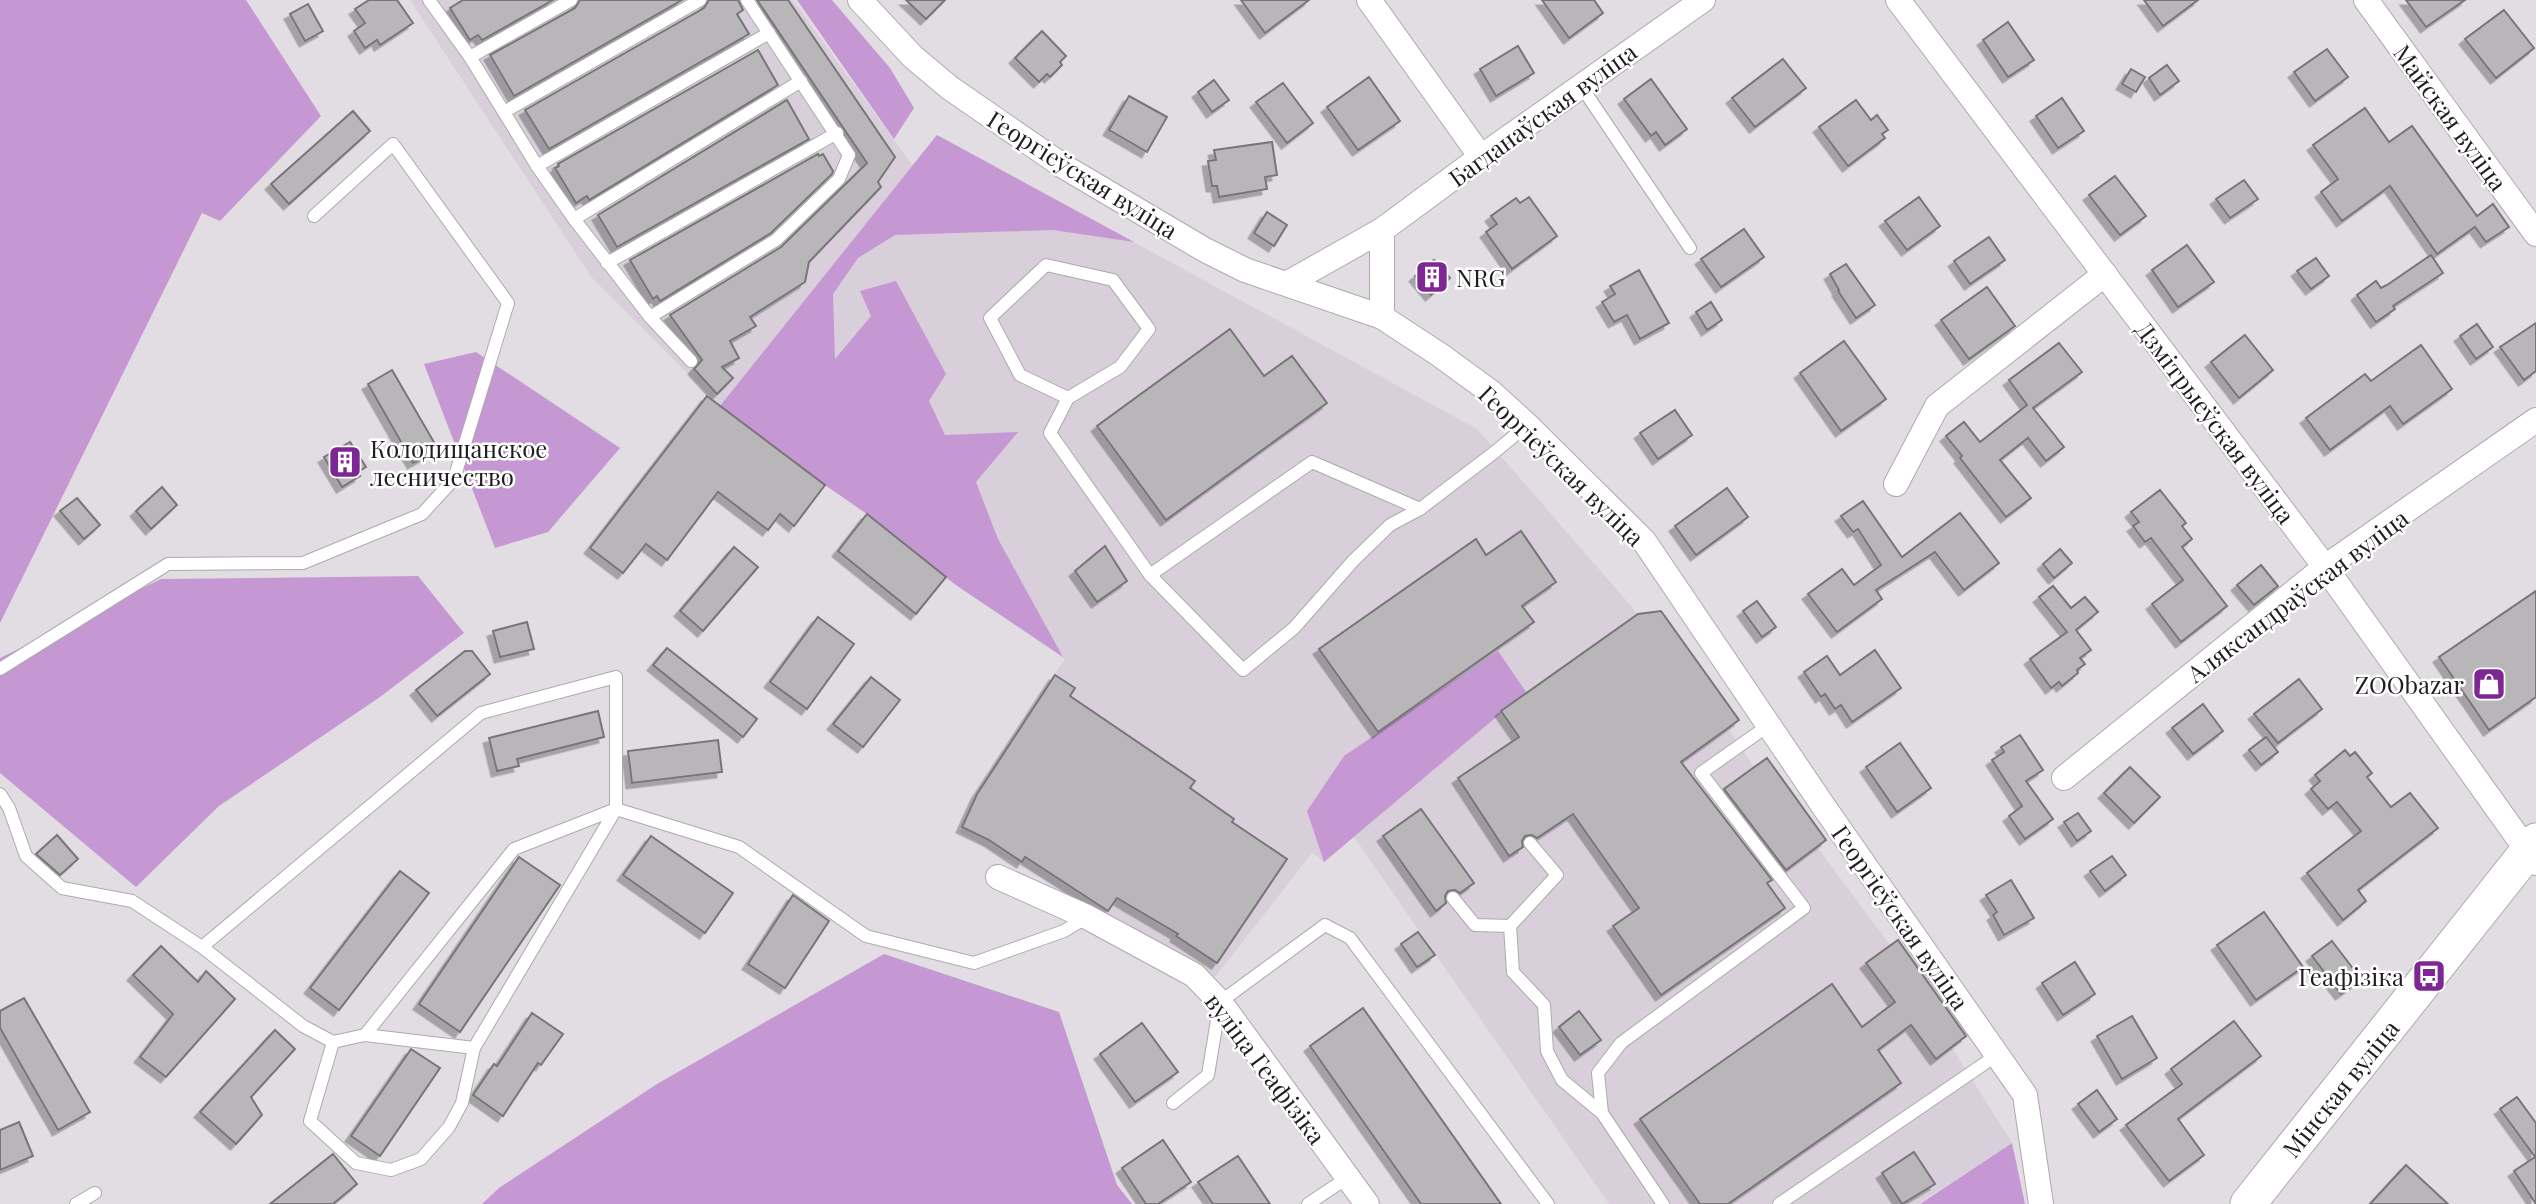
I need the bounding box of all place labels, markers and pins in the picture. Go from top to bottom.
building icon: NRG [1413,258,1451,296]
place label: NRG [1456,261,1505,293]
place label: Колодищанское лесничество [370,432,547,492]
building icon: Колодищанское лесничество [326,443,364,481]
shop icon: ZOObazar [2470,665,2508,703]
place label: ZOObazar [2355,668,2464,700]
bus stop icon: Геафізіка [2410,957,2448,995]
place label: Геафізіка [2298,960,2404,992]

